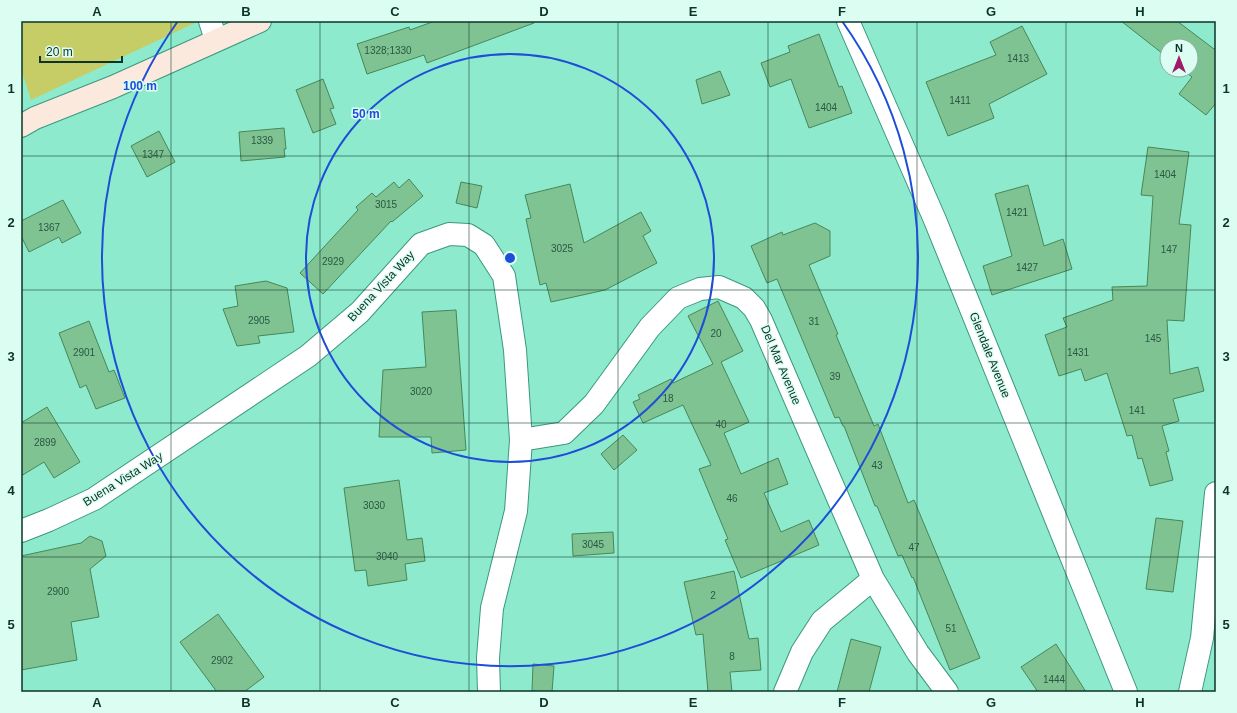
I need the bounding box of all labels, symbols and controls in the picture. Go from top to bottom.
text: A [92,4,102,19]
text: B [241,4,251,19]
text: C [390,4,400,19]
text: D [539,4,549,19]
text: E [689,4,698,19]
text: F [838,4,846,19]
text: G [986,4,996,19]
text: H [1135,4,1145,19]
scale bar [40,38,122,64]
north arrow [1159,38,1199,78]
text: N [1175,42,1183,54]
text: 20 m [46,45,73,59]
house number: 1328;1330 [364,45,412,56]
house number: 1413 [1007,53,1030,64]
text: 100 m [123,79,157,93]
text: 1 [7,81,15,96]
text: 1 [1222,81,1230,96]
house number: 1411 [949,95,971,106]
house number: 1404 [815,102,838,113]
text: 50 m [352,107,380,121]
house number: 1339 [251,135,274,146]
house number: 1347 [142,149,165,160]
house number: 1404 [1154,169,1177,180]
house number: 3015 [375,199,398,210]
house number: 1421 [1006,207,1029,218]
text: 2 [7,215,15,230]
text: 2 [1222,215,1230,230]
house number: 1367 [38,222,61,233]
house number: 3025 [551,243,574,254]
house number: 147 [1161,244,1178,255]
street label: Buena Vista Way [345,248,417,324]
centre of rings [503,251,517,265]
house number: 2929 [322,256,345,267]
house number: 1427 [1016,262,1039,273]
street label: Glendale Avenue [966,310,1014,400]
house number: 2905 [248,315,271,326]
house number: 31 [808,316,820,327]
street label: Del Mar Avenue [758,323,804,407]
house number: 20 [710,328,722,339]
house number: 145 [1145,333,1162,344]
house number: 2901 [73,347,96,358]
house number: 1431 [1067,347,1090,358]
text: 3 [7,349,15,364]
text: 3 [1222,349,1230,364]
house number: 39 [829,371,841,382]
house number: 3020 [410,386,433,397]
house number: 18 [662,393,674,404]
house number: 141 [1129,405,1146,416]
house number: 40 [715,419,727,430]
house number: 2899 [34,437,57,448]
street label: Buena Vista Way [81,449,165,509]
house number: 43 [871,460,883,471]
text: 4 [7,483,15,498]
text: 4 [1222,483,1230,498]
house number: 46 [726,493,738,504]
house number: 3030 [363,500,386,511]
house number: 3045 [582,539,605,550]
house number: 47 [908,542,920,553]
house number: 3040 [376,551,399,562]
house number: 2900 [47,586,70,597]
house number: 2 [710,590,716,601]
text: 5 [7,617,15,632]
text: 5 [1222,617,1230,632]
house number: 51 [945,623,957,634]
house number: 8 [729,651,735,662]
house number: 2902 [211,655,234,666]
house number: 1444 [1043,674,1066,685]
text: A [92,695,102,710]
text: B [241,695,251,710]
text: C [390,695,400,710]
text: D [539,695,549,710]
text: E [689,695,698,710]
text: F [838,695,846,710]
text: G [986,695,996,710]
text: H [1135,695,1145,710]

